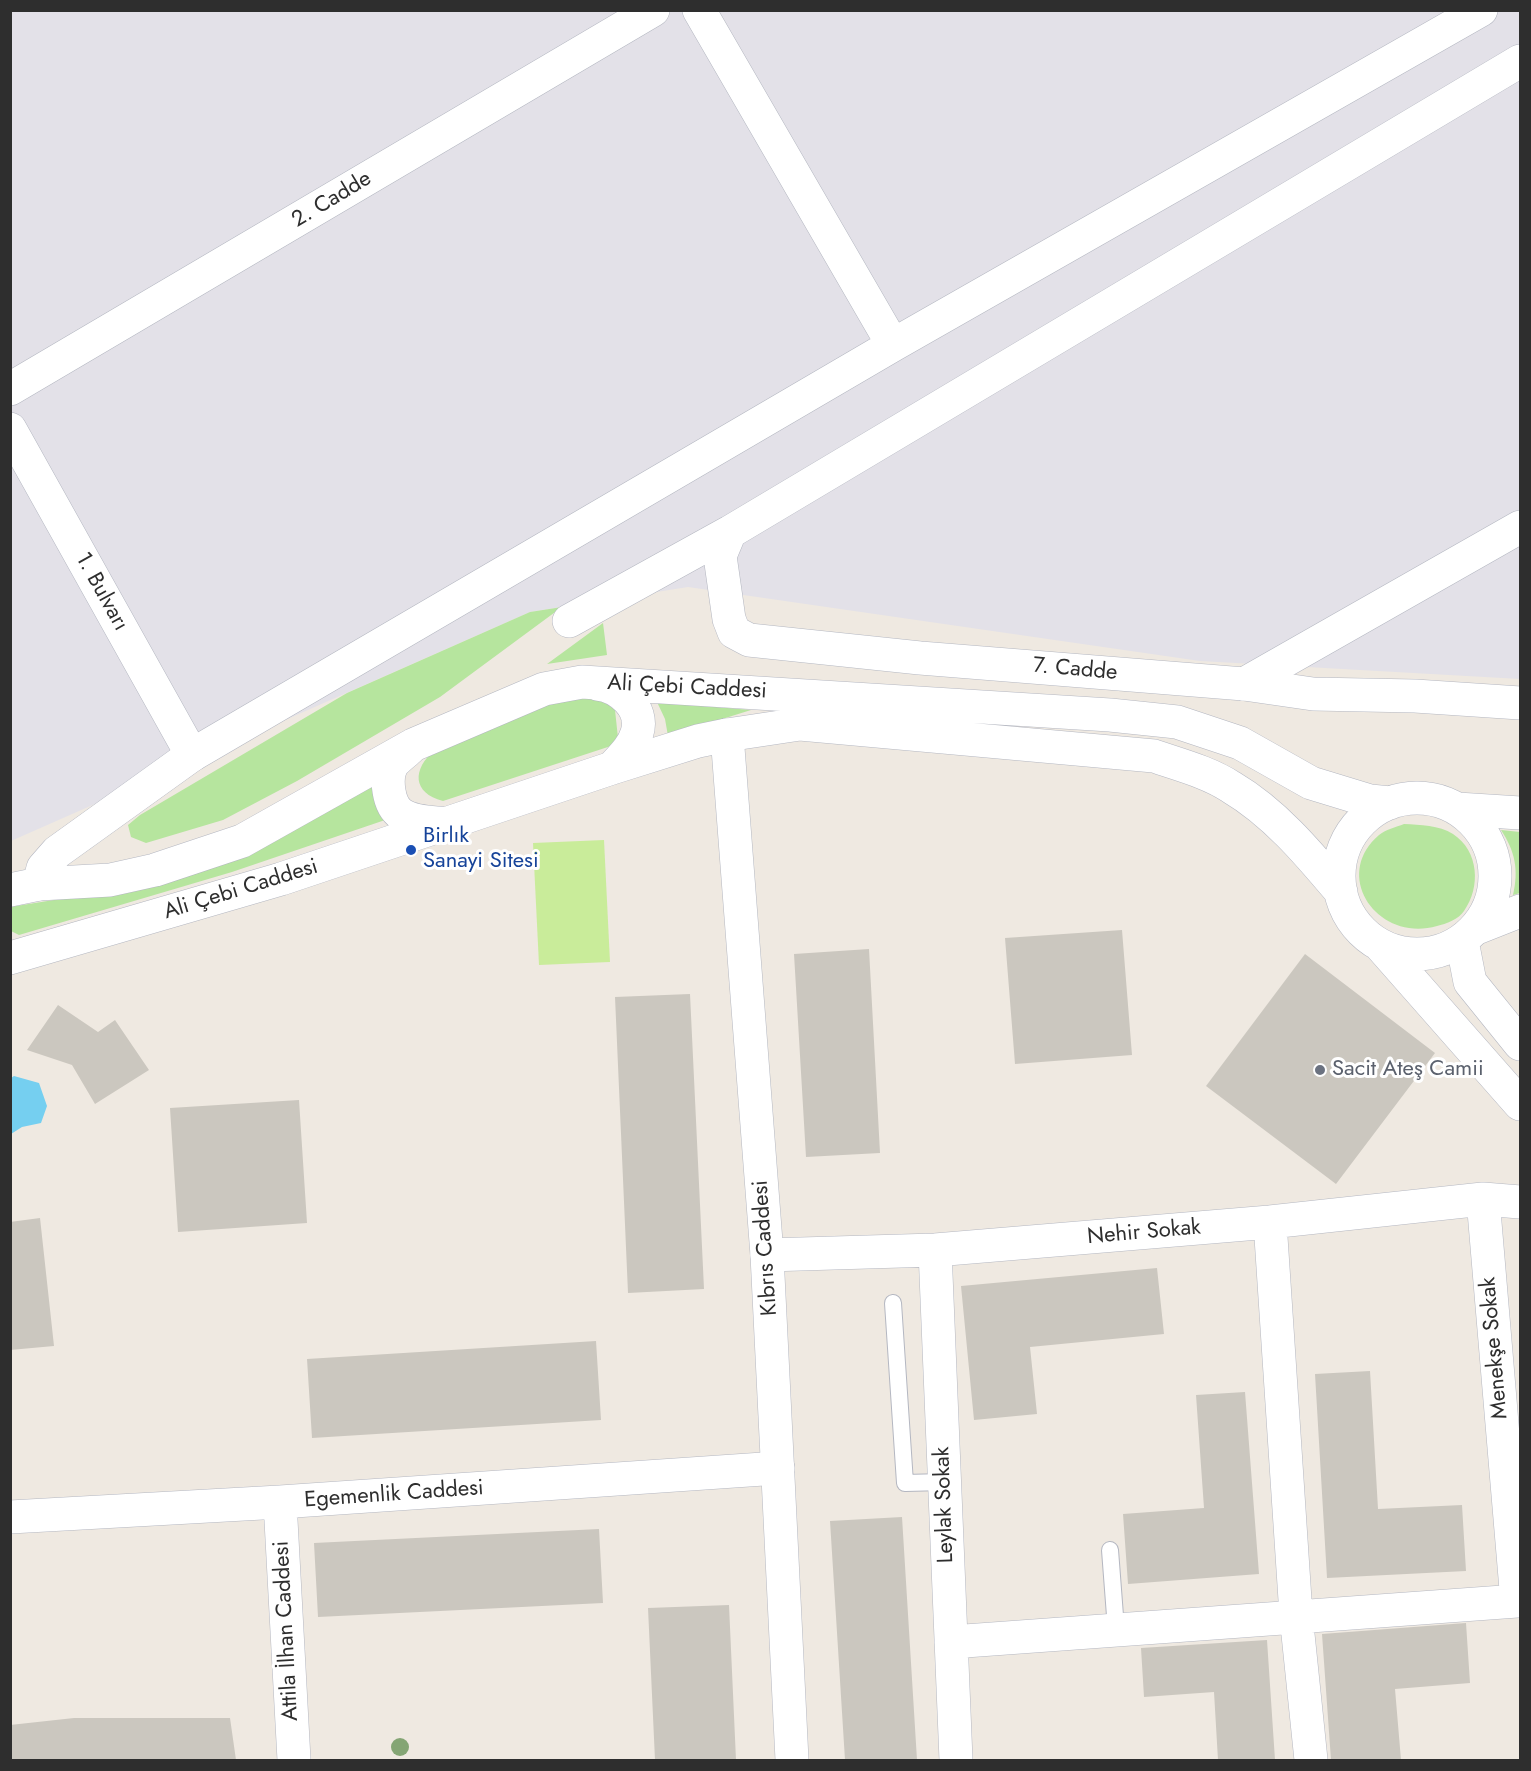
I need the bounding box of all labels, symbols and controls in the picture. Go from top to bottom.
street label: 2. Cadde [288,166,376,234]
street label: 1. Bulvarı [69,548,133,636]
street label: 7. Cadde [1032,653,1118,687]
street label: Ali Çebi Caddesi [607,671,767,705]
place label: Birlık Sanayi Sitesi [423,824,539,876]
marker: Birlık Sanayi Sitesi [404,843,418,857]
street label: Ali Çebi Caddesi [161,854,321,926]
place label: Sacit Ateş Camii [1332,1057,1484,1083]
marker: Sacit Ateş Camii [1313,1063,1327,1077]
street label: Kıbrıs Caddesi [748,1179,784,1317]
street label: Nehir Sokak [1086,1215,1202,1251]
street label: Menekşe Sokak [1476,1276,1514,1420]
street label: Leylak Sokak [930,1446,960,1564]
street label: Egemenlik Caddesi [303,1476,485,1514]
street label: Attila İlhan Caddesi [269,1540,305,1722]

